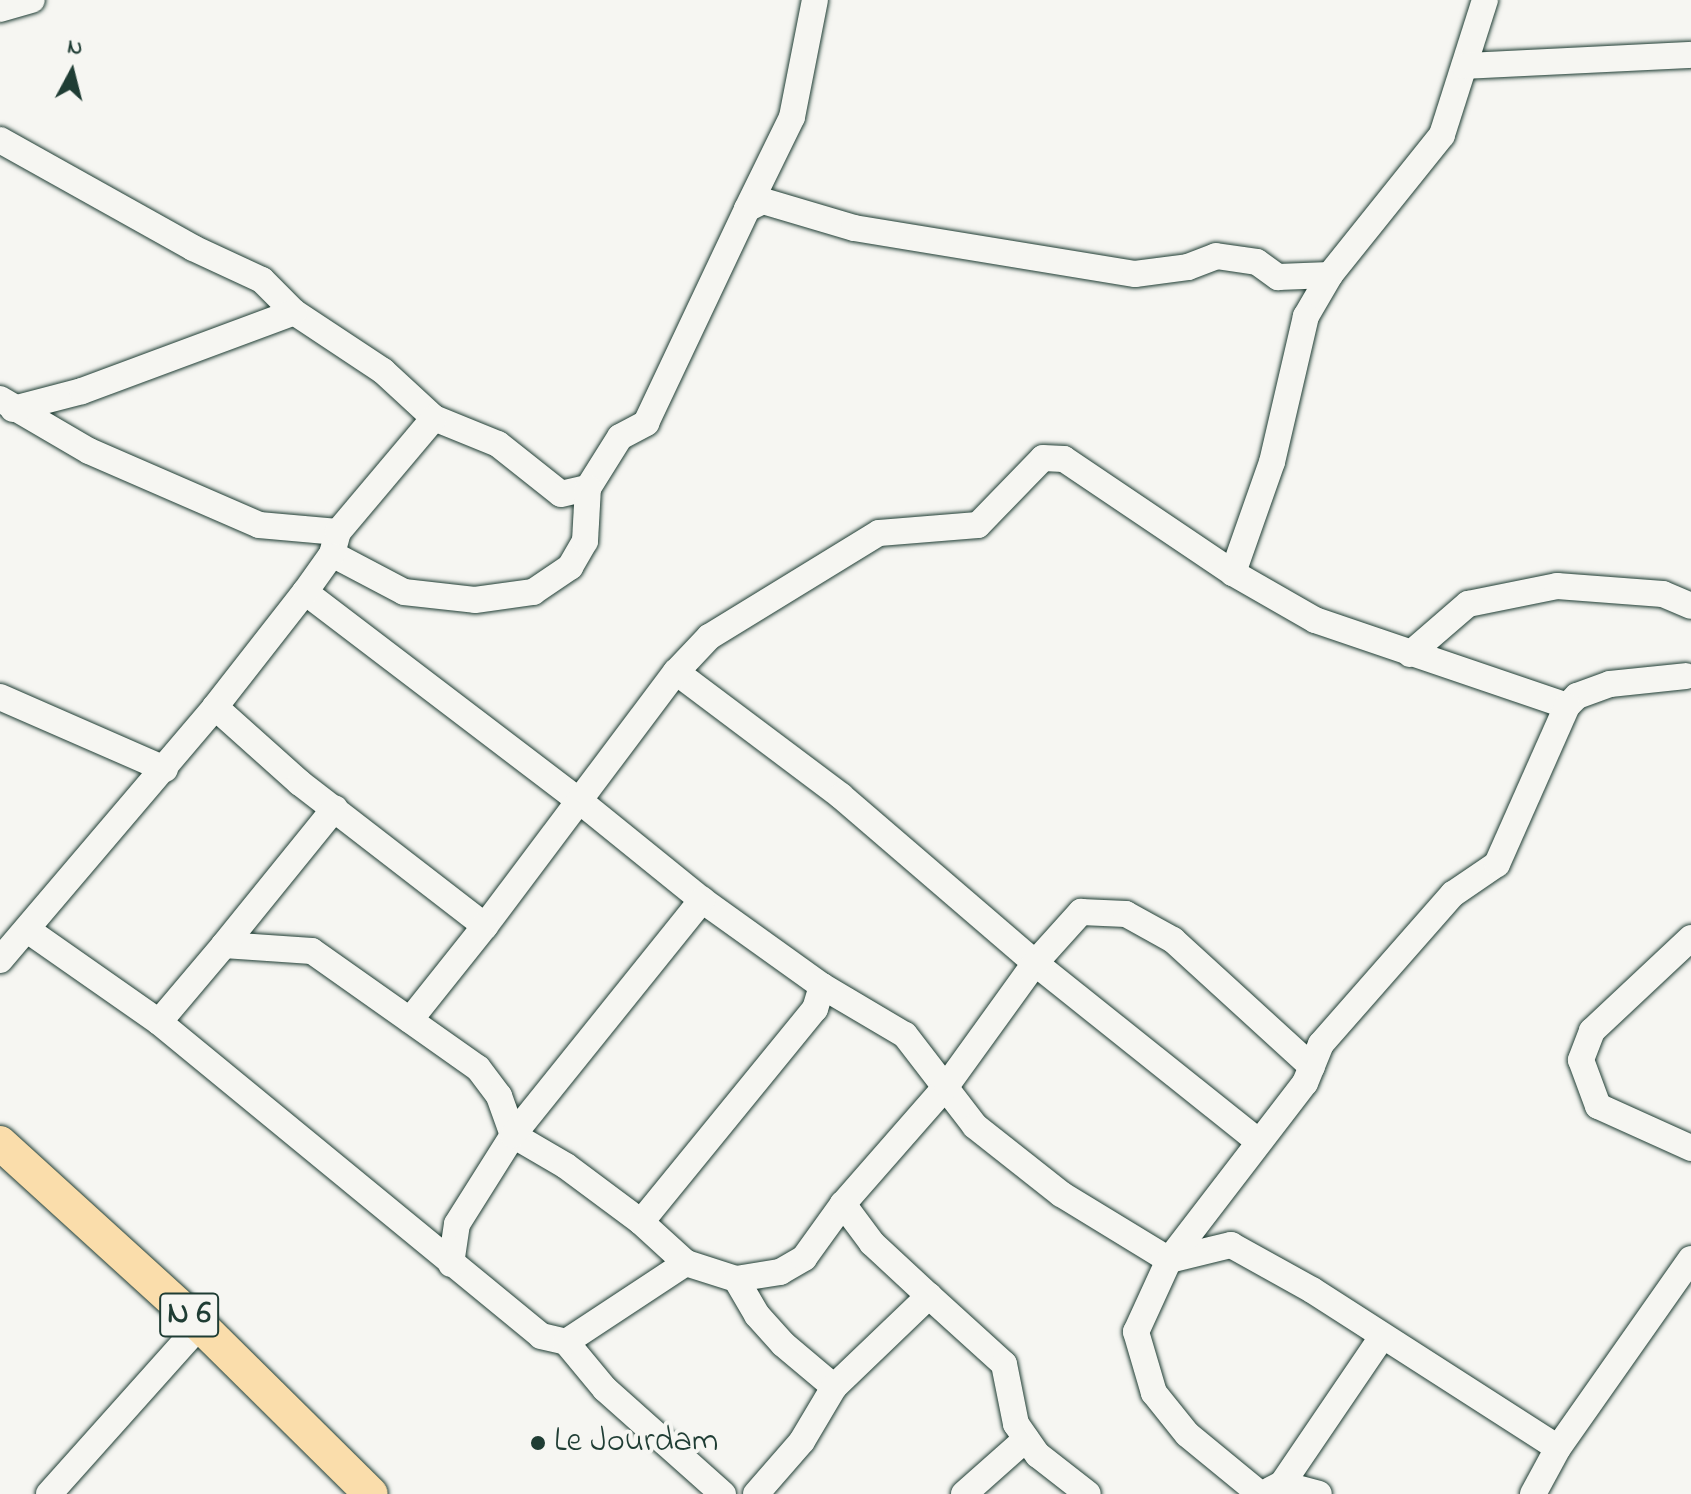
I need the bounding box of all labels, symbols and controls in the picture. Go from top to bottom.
text: N [66,31,84,65]
north arrow [32,32,112,112]
road number: N 6 [159,1287,219,1343]
place label: Le Jourdam [554,1423,718,1463]
marker: Le Jourdam [529,1434,547,1452]

